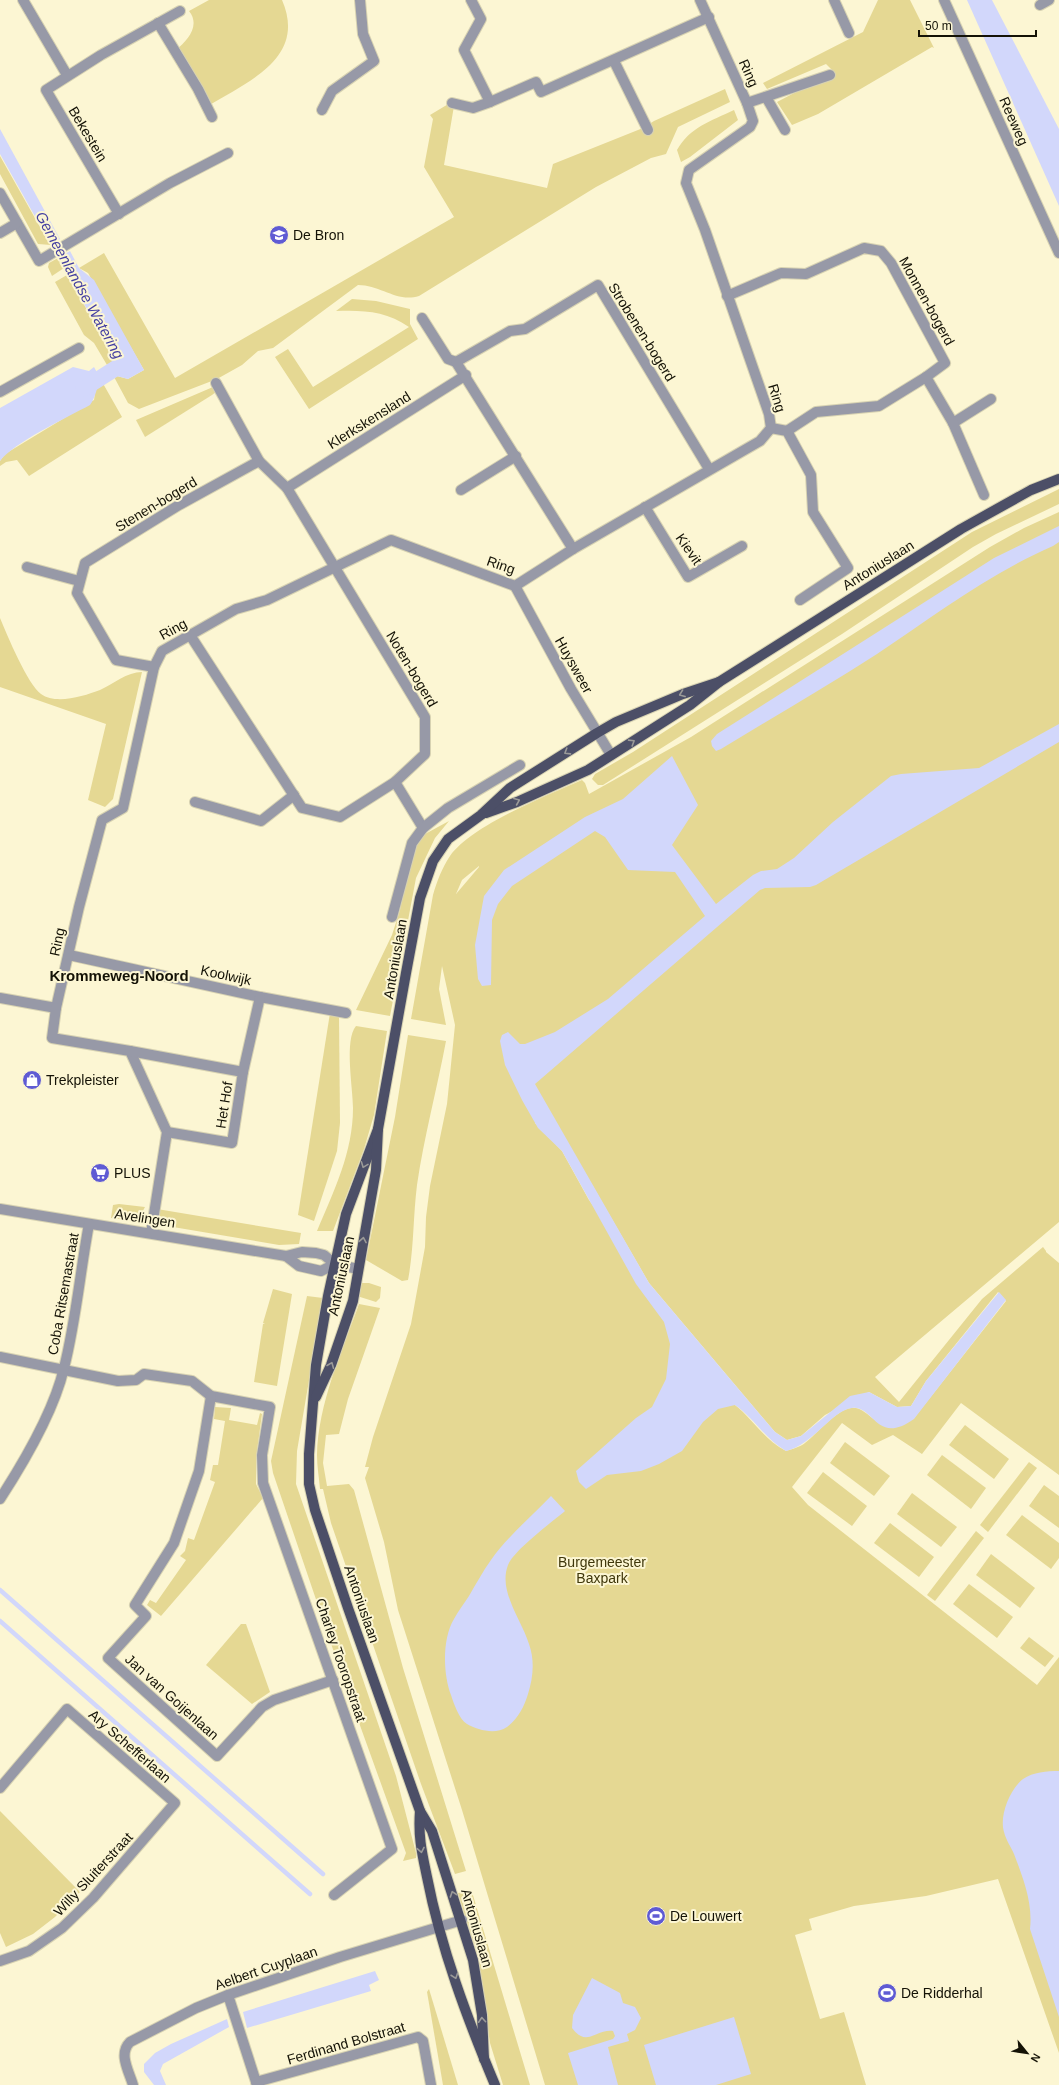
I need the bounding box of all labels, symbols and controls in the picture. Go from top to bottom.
scale bar [919,12,1036,38]
text: 50 m [925,19,952,33]
street label: Ring [736,57,762,89]
street label: Reeweg [996,94,1032,148]
street label: Bekestein [65,104,111,164]
water label: Gemeenlandse Watering [32,208,128,362]
school or university icon: De Bron [268,224,290,246]
place label: De Bron [293,227,344,243]
street label: Monnen-bogerd [896,254,958,348]
street label: Strobenen-bogerd [605,280,679,384]
street label: Ring [765,382,789,414]
street label: Klerkskensland [325,388,413,452]
street label: Stenen-bogerd [112,473,200,535]
street label: Kievit [673,530,705,568]
street label: Antoniuslaan [839,537,917,593]
street label: Ring [485,553,517,577]
street label: Ring [157,615,189,643]
street label: Noten-bogerd [383,628,441,710]
street label: Huysweer [552,634,596,696]
one-way arrow [679,689,686,698]
one-way arrow [628,739,635,747]
one-way arrow [564,748,571,755]
one-way arrow [513,798,520,806]
street label: Antoniuslaan [380,918,410,1000]
street label: Ring [46,926,68,958]
street label: Koolwijk [199,962,254,988]
district label: Krommeweg-Noord [49,967,189,984]
shop icon: Trekpleister [21,1069,43,1091]
place label: Trekpleister [46,1072,119,1088]
street label: Het Hof [212,1080,236,1130]
supermarket icon: PLUS [89,1162,111,1184]
one-way arrow [360,1162,368,1169]
place label: PLUS [114,1165,151,1181]
street label: Avelingen [114,1205,176,1231]
street label: Coba Ritsemastraat [44,1232,82,1356]
street label: Antoniuslaan [325,1235,357,1317]
one-way arrow [359,1236,367,1243]
one-way arrow [326,1361,334,1368]
park label: Burgemeester Baxpark [558,1554,646,1586]
street label: Antoniuslaan [341,1563,383,1645]
street label: Charley Tooropstraat [312,1596,370,1724]
street label: Jan van Goijenlaan [122,1651,222,1743]
street label: Ary Schefferlaan [86,1706,174,1786]
street label: Willy Sluiterstraat [50,1829,136,1919]
one-way arrow [417,1847,425,1853]
street label: Antoniuslaan [458,1887,496,1969]
one-way arrow [449,1891,458,1898]
sports icon: De Louwert [645,1905,667,1927]
place label: De Louwert [670,1908,742,1924]
street label: Aelbert Cuyplaan [213,1943,319,1993]
one-way arrow [450,1972,458,1979]
sports icon: De Ridderhal [876,1982,898,2004]
place label: De Ridderhal [901,1985,983,2001]
one-way arrow [478,2017,487,2023]
street label: Ferdinand Bolstraat [285,2018,407,2068]
north arrow [1007,2033,1047,2073]
text: N [1028,2052,1043,2064]

